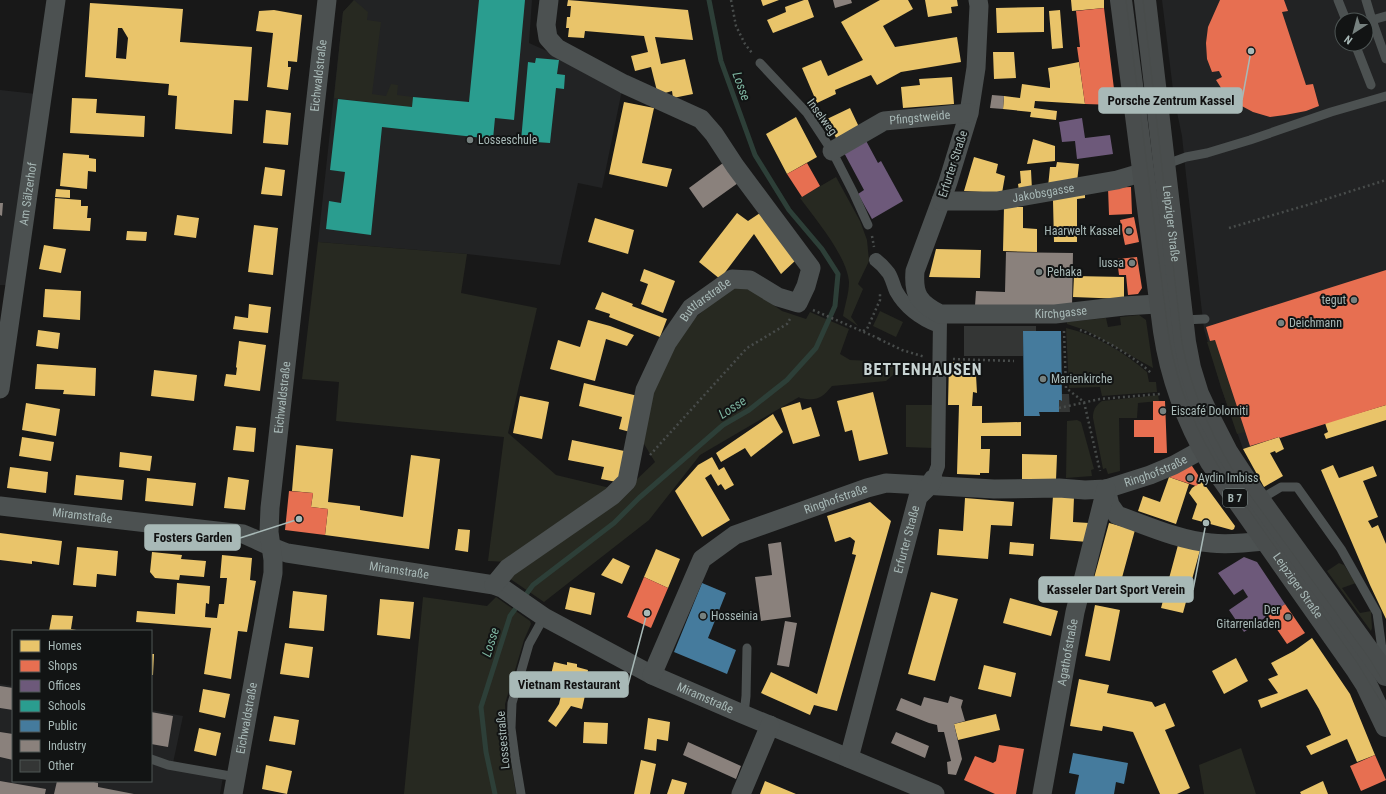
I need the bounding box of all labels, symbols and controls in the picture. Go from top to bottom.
north arrow [1334,12,1374,52]
text: N [1342,32,1355,47]
street label: Eichwaldstraße [308,38,330,112]
water label: Losse [729,70,754,103]
callout: Porsche Zentrum Kassel [1099,88,1242,113]
text: Porsche Zentrum Kassel [1108,93,1234,108]
street label: Inselweg [804,96,840,138]
street label: Pfingstweide [889,108,951,127]
street label: Erfurter Straße [936,128,971,199]
place label: Losseschule [478,133,538,147]
marker: Losseschule [465,135,475,145]
street label: Am Sälzerhof [17,161,40,226]
street label: Jakobsgasse [1011,181,1076,205]
street label: Leipziger Straße [1160,185,1183,263]
place label: Haarwelt Kassel [1044,224,1121,238]
marker: Haarwelt Kassel [1124,226,1134,236]
place label: lussa [1099,256,1124,270]
marker: lussa [1127,258,1137,268]
place label: Pehaka [1047,265,1082,279]
marker: Pehaka [1034,267,1044,277]
street label: Buttlarstraße [677,275,734,324]
place label: tegut [1322,293,1346,307]
marker: tegut [1349,295,1359,305]
street label: Kirchgasse [1035,303,1088,321]
place label: Deichmann [1289,316,1342,330]
marker: Deichmann [1276,318,1286,328]
street label: Eichwaldstraße [271,360,293,434]
district label: BETTENHAUSEN [864,360,982,379]
place label: Marienkirche [1051,372,1113,386]
marker: Marienkirche [1038,374,1048,384]
water label: Losse [716,393,749,422]
place label: Eiscafé Dolomiti [1171,404,1248,418]
marker: Eiscafé Dolomiti [1158,406,1168,416]
street label: Ringhofstraße [1122,452,1190,490]
place label: Aydin Imbiss [1198,471,1258,485]
marker: Aydin Imbiss [1185,473,1195,483]
street label: Ringhofstraße [802,481,870,517]
road number: B 7 [1223,489,1247,507]
street label: Erfurter Straße [891,504,923,575]
street label: Miramstraße [52,505,114,526]
callout: Fosters Garden [145,525,240,550]
text: Fosters Garden [154,530,232,545]
street label: Leipziger Straße [1270,550,1326,622]
street label: Miramstraße [368,559,430,582]
callout: Kasseler Dart Sport Verein [1039,577,1193,602]
text: Kasseler Dart Sport Verein [1047,582,1185,597]
place label: Der Gitarrenladen [1216,603,1280,631]
place label: Hosseinia [711,609,758,623]
marker: Hosseinia [698,611,708,621]
marker: Der Gitarrenladen [1283,612,1293,622]
street label: Agathofstraße [1055,617,1081,687]
water label: Losse [479,626,502,659]
legend [12,630,152,782]
text: Homes [48,639,82,653]
text: Shops [48,659,77,673]
callout: Vietnam Restaurant [510,672,628,697]
text: Vietnam Restaurant [518,677,620,692]
text: Offices [48,679,81,693]
street label: Miramstraße [675,680,736,716]
street label: Eichwaldstraße [233,681,260,755]
text: Schools [48,699,86,713]
street label: Lossestraße [493,710,513,770]
text: Public [48,719,78,733]
text: Industry [48,739,86,753]
text: Other [48,759,74,773]

